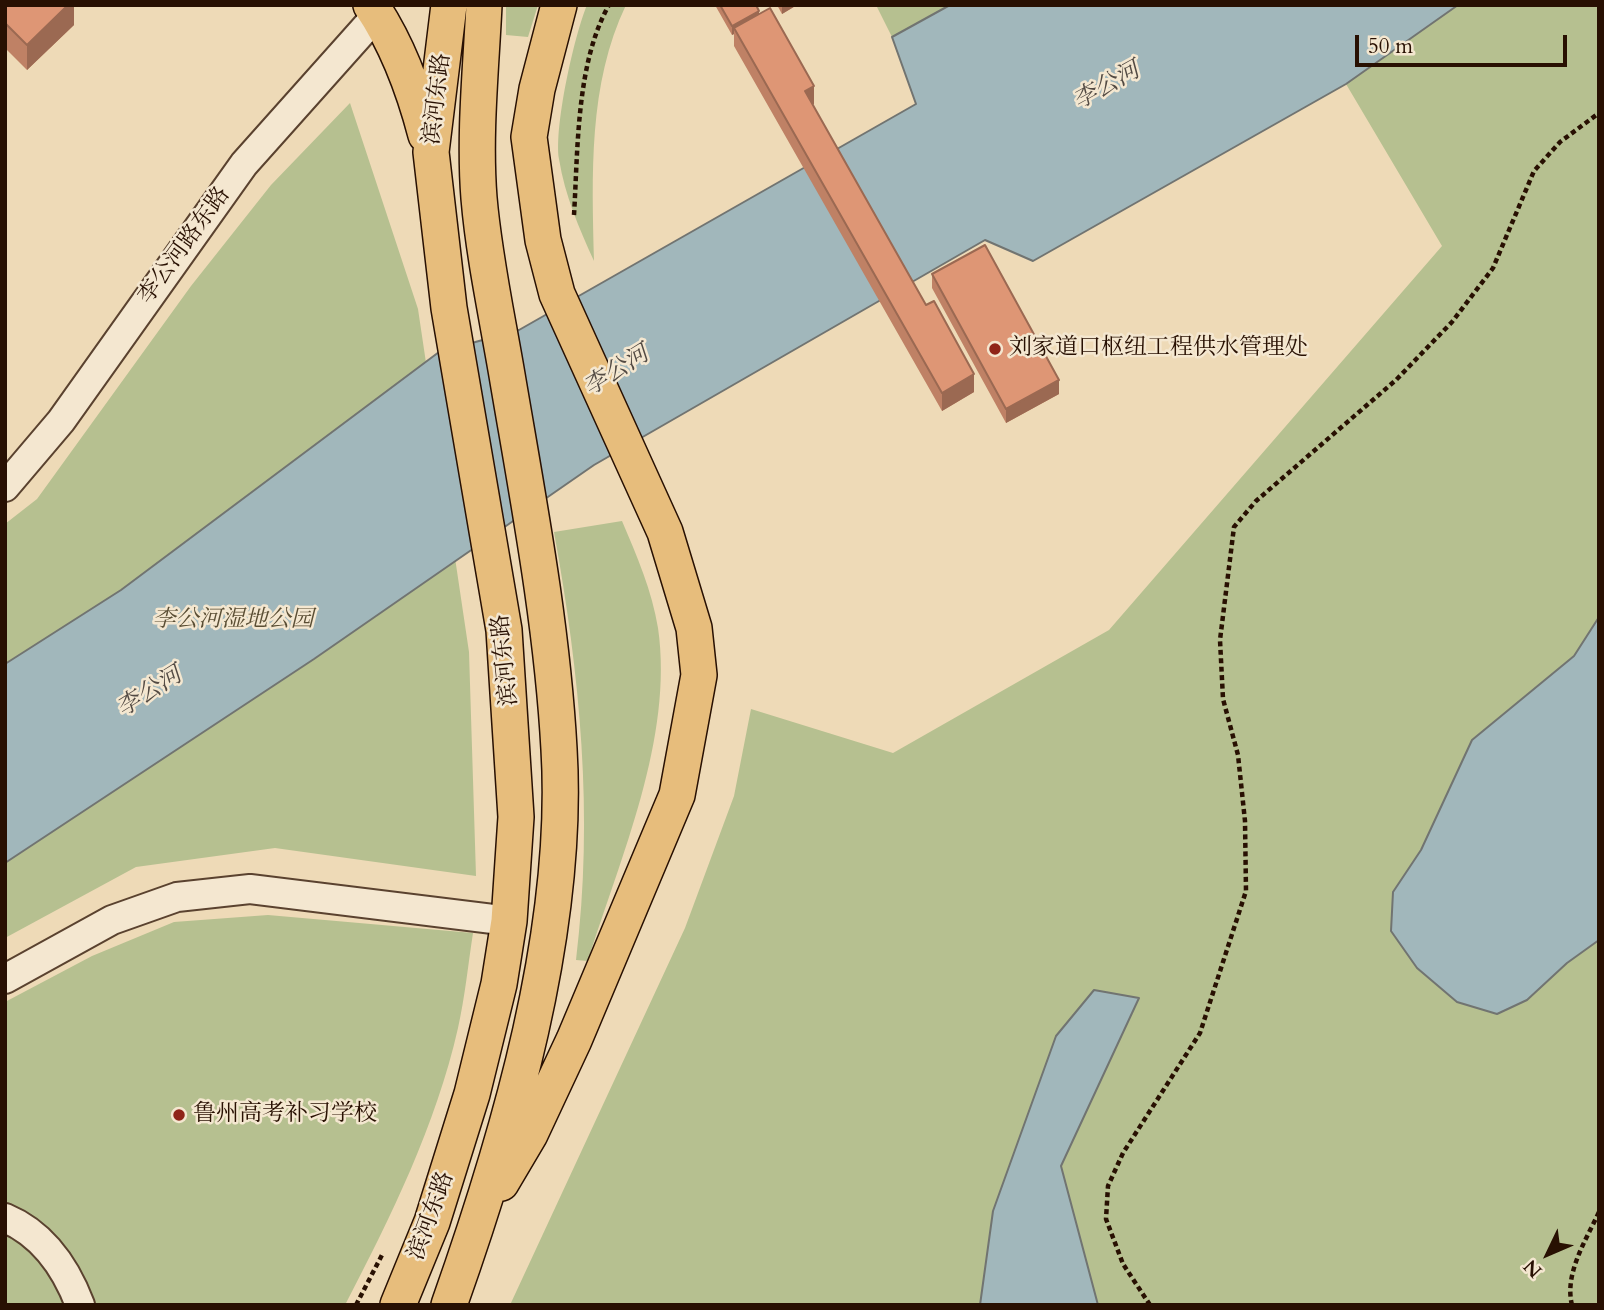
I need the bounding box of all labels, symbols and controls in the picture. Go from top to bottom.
scale bar [1359,21,1571,65]
text: 50 m [1368,32,1413,61]
street label: 滨河东路 [419,52,457,146]
water label: 李公河 [1069,57,1145,117]
street label: 李公河路东路 [133,182,237,310]
place label: 刘家道口枢纽工程供水管理处 [1009,335,1308,363]
water label: 李公河 [579,341,655,403]
marker: 刘家道口枢纽工程供水管理处 [987,341,1003,357]
park label: 李公河湿地公园 [153,607,313,635]
street label: 滨河东路 [487,613,525,707]
water label: 李公河 [112,662,188,724]
place label: 鲁州高考补习学校 [193,1101,377,1129]
marker: 鲁州高考补习学校 [171,1107,187,1123]
street label: 滨河东路 [403,1168,461,1264]
north arrow [1513,1219,1583,1289]
text: N [1518,1254,1548,1284]

